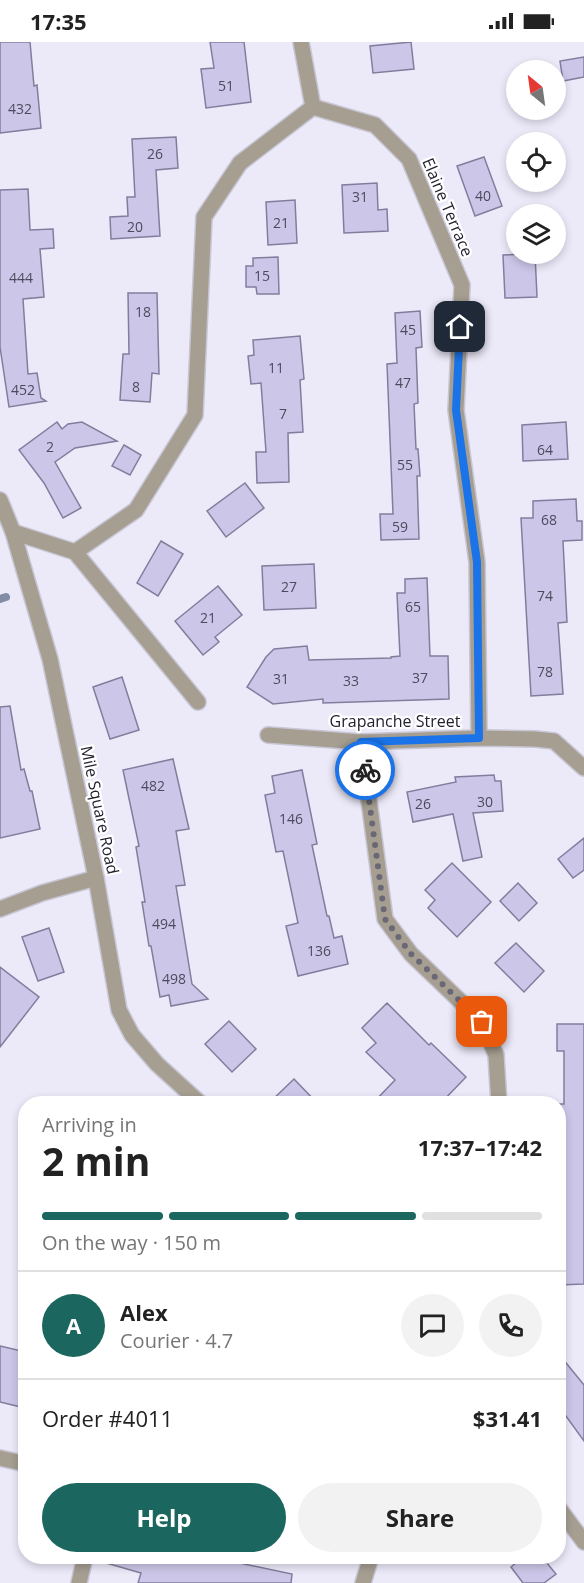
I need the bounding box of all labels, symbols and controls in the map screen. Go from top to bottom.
text: 17:35 [30,6,87,36]
north arrow [506,60,566,120]
map controls [506,60,566,264]
house number: 51 [218,76,234,95]
house number: 432 [8,99,32,118]
button: locate [506,132,566,192]
house number: 26 [147,144,163,163]
street label: Elaine Terrace [417,154,479,260]
house number: 40 [475,186,491,205]
house number: 31 [352,187,368,206]
button: layers [506,204,566,264]
house number: 21 [273,213,289,232]
house number: 20 [127,217,143,236]
house number: 15 [254,266,270,285]
house number: 444 [9,268,33,287]
pin [434,301,485,352]
house number: 18 [135,302,151,321]
icon: home [443,310,476,343]
house number: 45 [400,320,416,339]
house number: 11 [268,358,284,377]
house number: 47 [395,373,411,392]
house number: 8 [132,377,140,396]
house number: 452 [11,380,35,399]
house number: 7 [279,404,287,423]
house number: 2 [46,437,54,456]
house number: 64 [537,440,553,459]
house number: 55 [397,455,413,474]
house number: 68 [541,510,557,529]
house number: 59 [392,517,408,536]
house number: 27 [281,577,297,596]
house number: 74 [537,586,553,605]
house number: 65 [405,597,421,616]
house number: 21 [200,608,216,627]
house number: 78 [537,662,553,681]
house number: 37 [412,668,428,687]
house number: 31 [273,669,289,688]
house number: 33 [343,671,359,690]
street label: Grapanche Street [330,710,461,732]
courier [335,740,395,800]
street label: Mile Square Road [76,744,124,876]
icon: bike [349,754,382,787]
house number: 482 [141,776,165,795]
house number: 30 [477,792,493,811]
house number: 26 [415,794,431,813]
house number: 146 [279,809,303,828]
house number: 494 [152,914,176,933]
house number: 136 [307,941,331,960]
house number: 498 [162,969,186,988]
pin [456,996,507,1047]
icon: bag [465,1005,498,1038]
text: Arriving in [42,1111,137,1138]
text: 17:37–17:42 [418,1132,542,1162]
text: 2 min [42,1134,150,1187]
text: On the way · 150 m [42,1229,221,1256]
button: chat [401,1294,464,1357]
button: phone [479,1294,542,1357]
text: Alex [120,1297,168,1327]
text: A [66,1310,81,1340]
text: Courier · 4.7 [120,1327,233,1354]
text: Order #4011 [42,1403,173,1433]
text: $31.41 [473,1403,542,1433]
button: Help [42,1483,286,1552]
button: Share [298,1483,542,1552]

